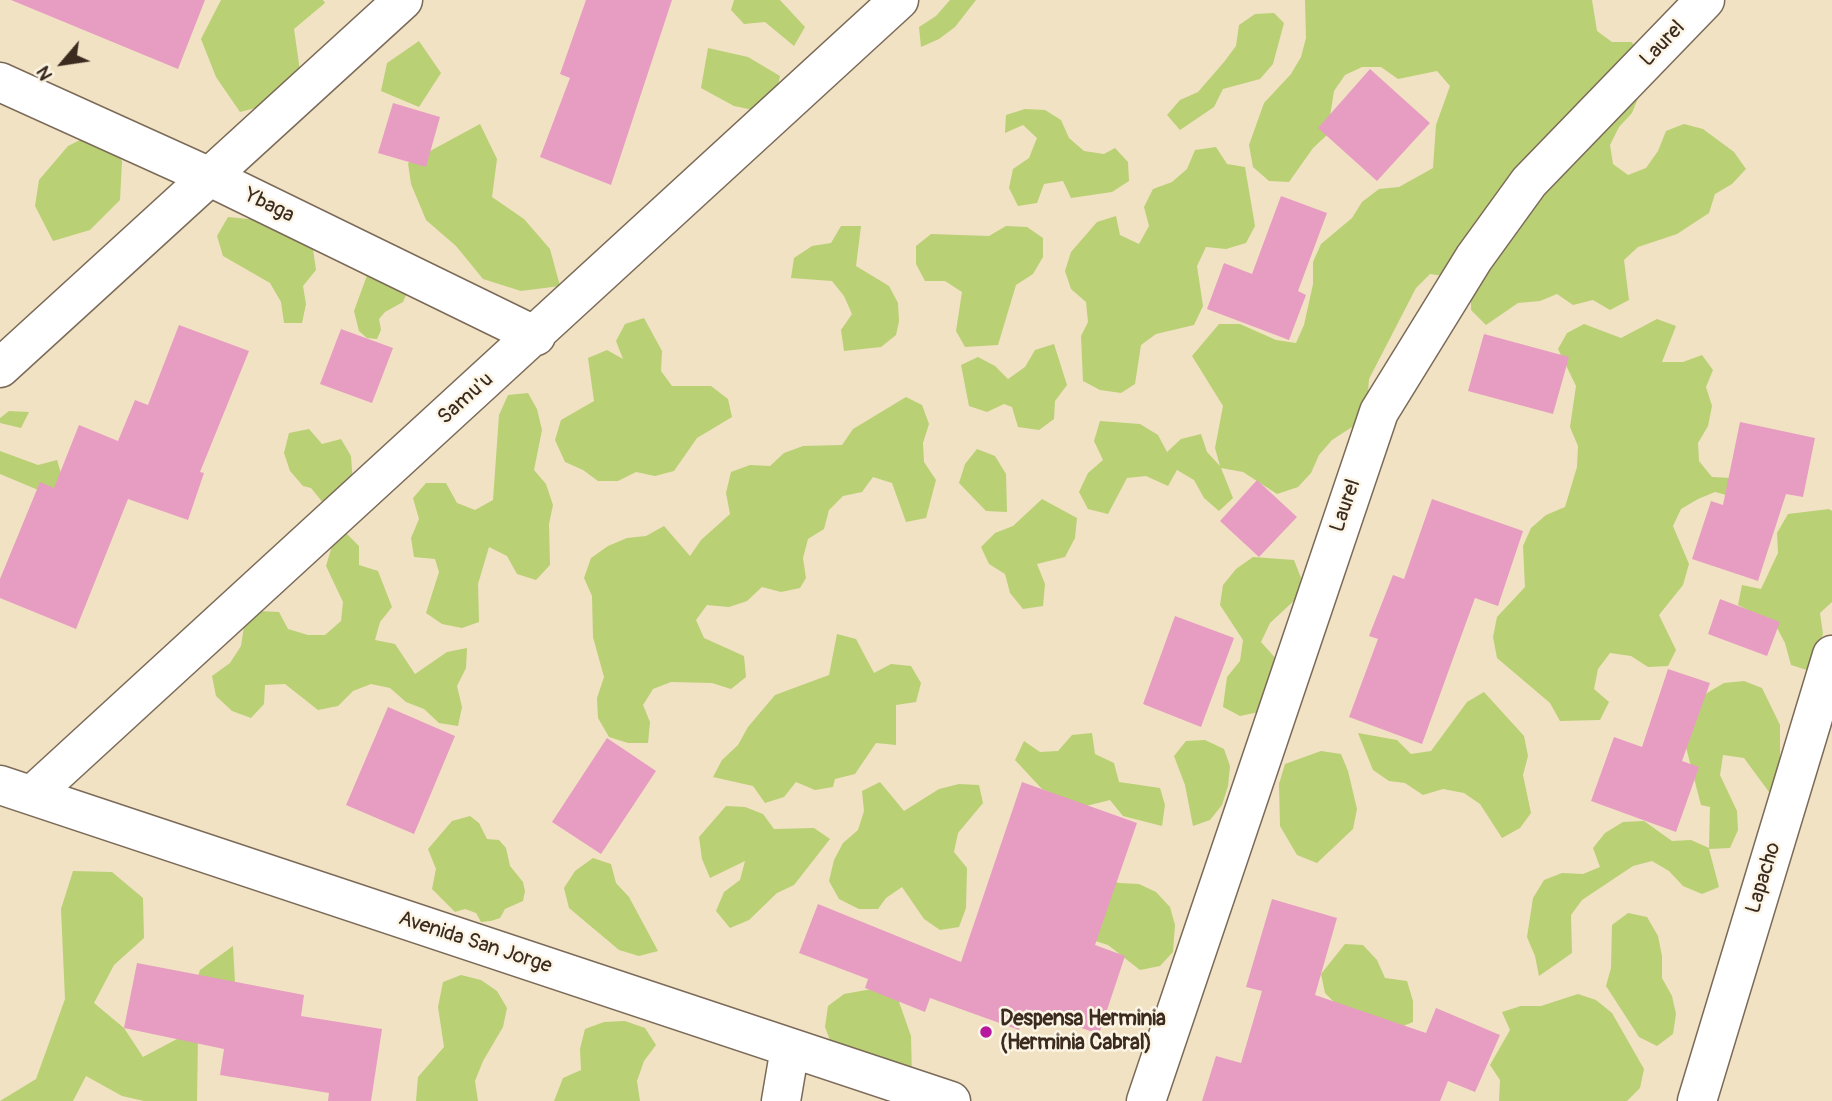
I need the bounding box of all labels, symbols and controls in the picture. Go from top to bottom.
street label: Laurel [1635,16,1691,72]
north arrow [28,28,98,98]
text: N [31,62,58,85]
street label: Ybaga [240,183,298,229]
street label: Samu'u [433,368,499,430]
street label: Laurel [1325,476,1367,536]
street label: Lapacho [1741,839,1787,917]
street label: Avenida San Jorge [395,906,555,980]
place label: Despensa Herminia (Herminia Cabral) [1000,1007,1166,1057]
marker: Despensa Herminia (Herminia Cabral) [978,1024,994,1040]

